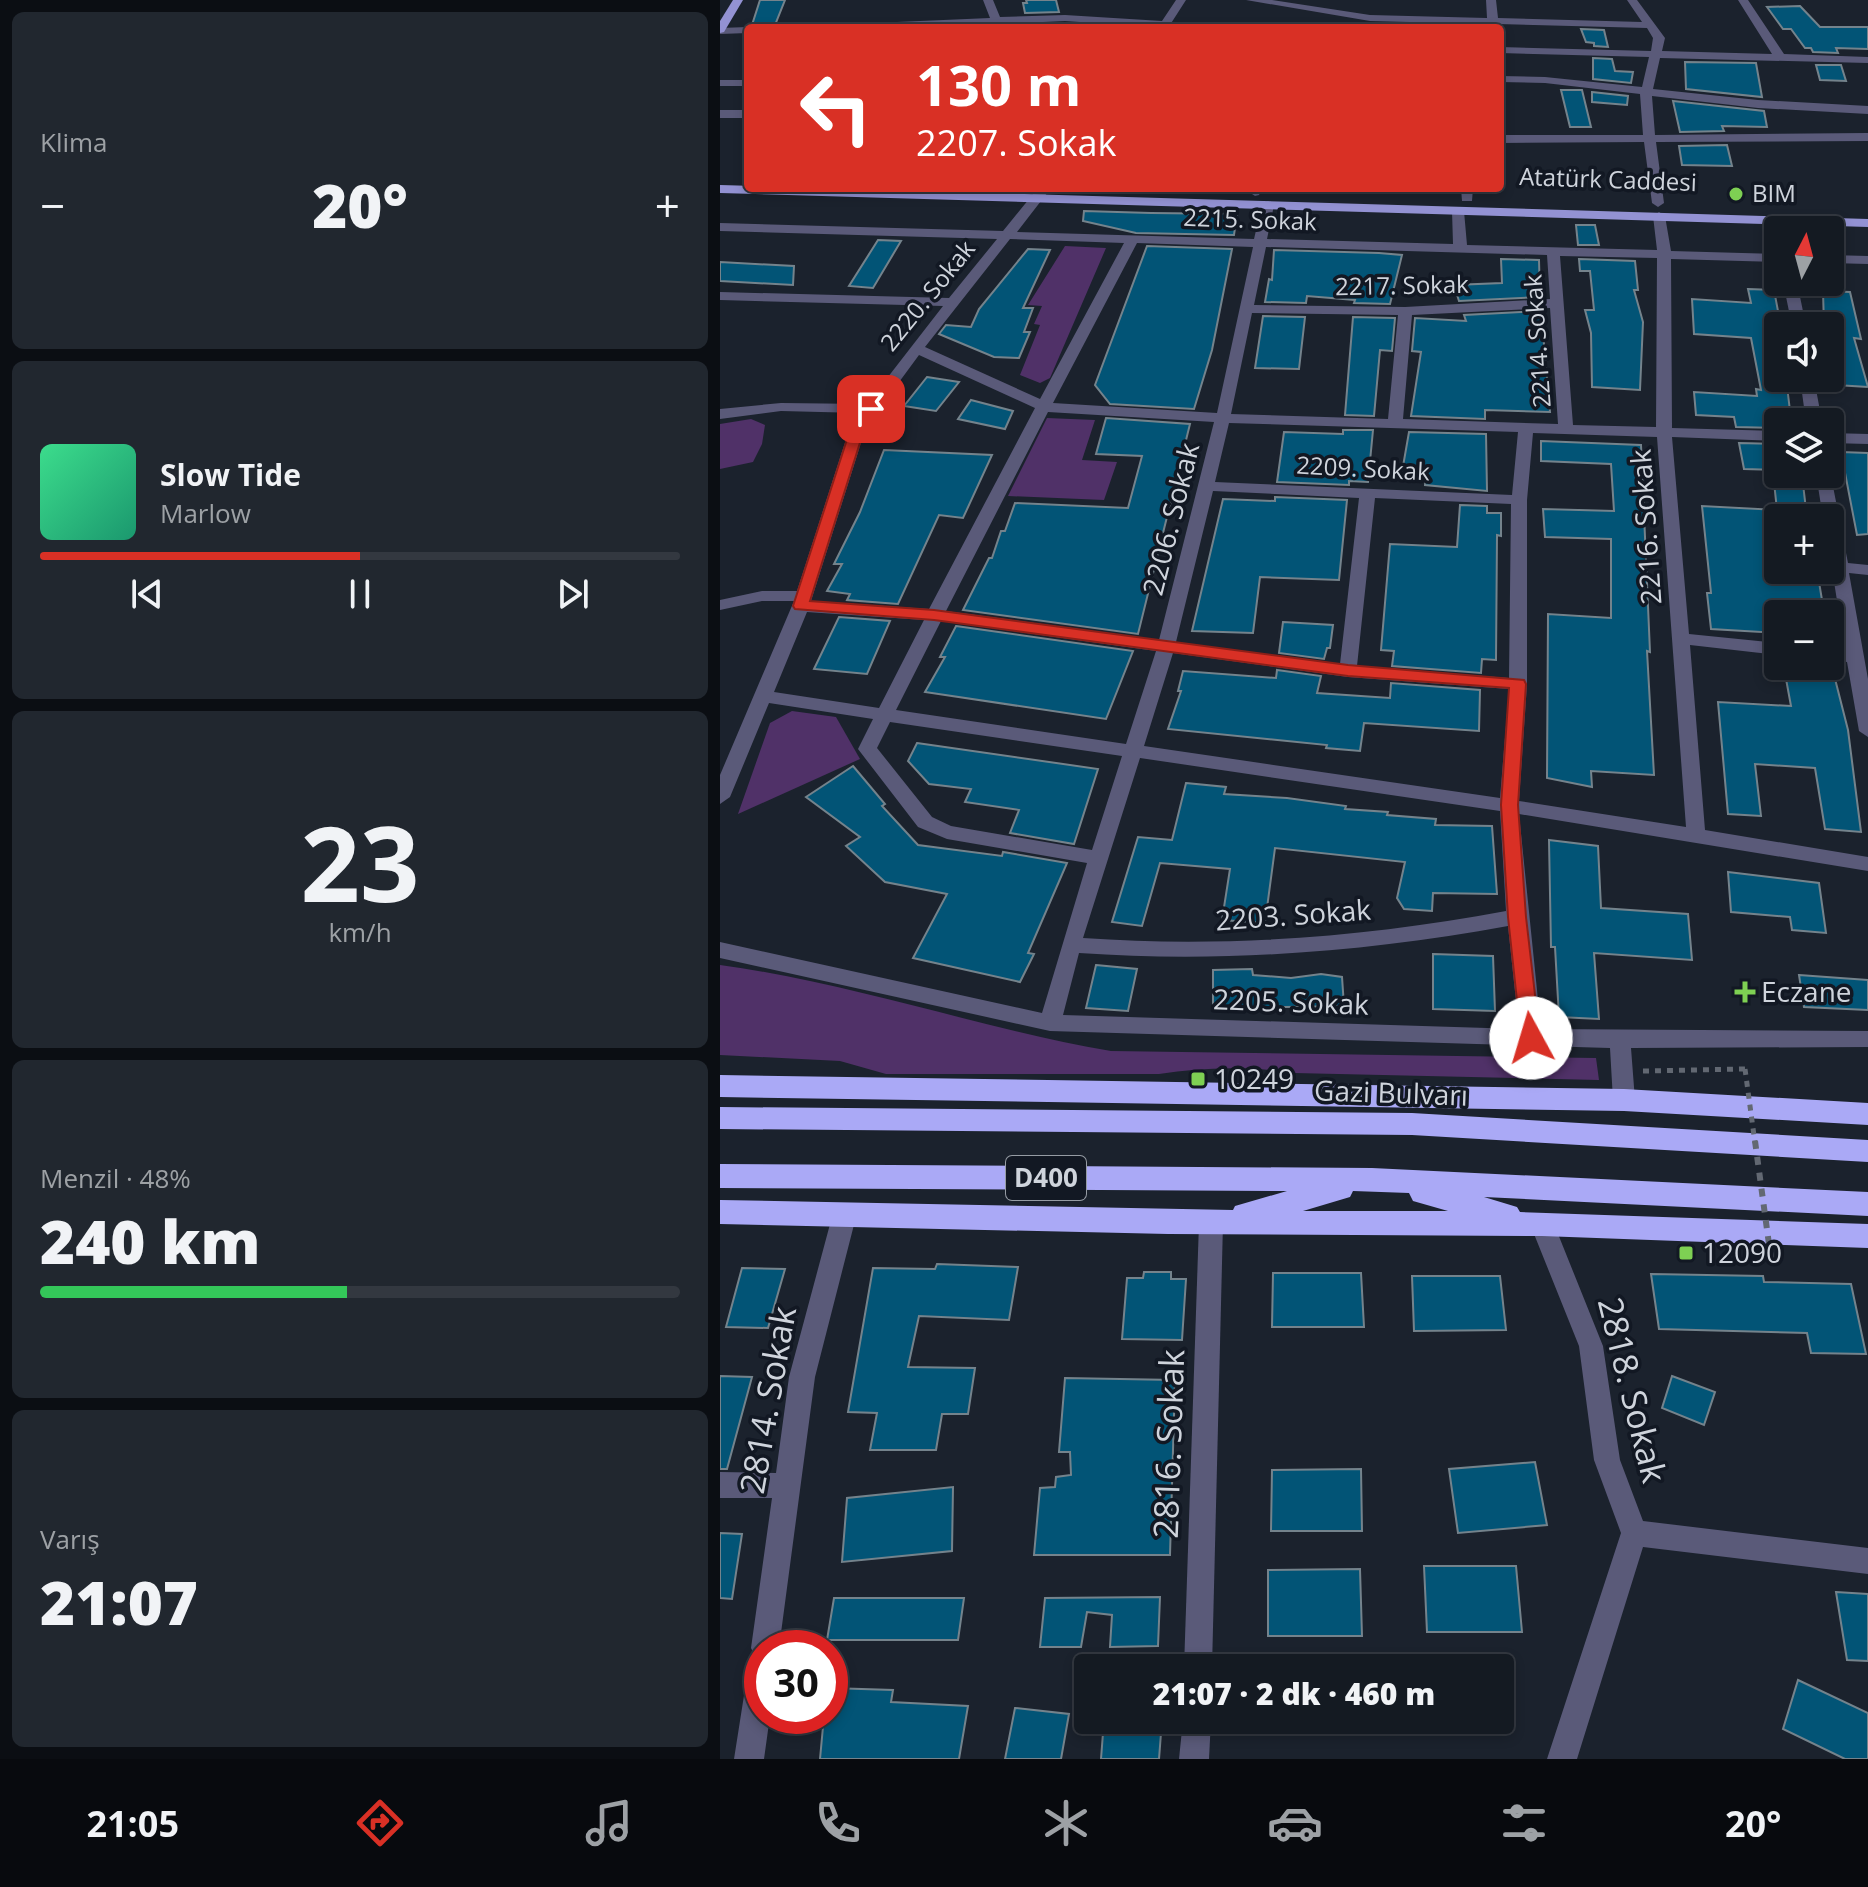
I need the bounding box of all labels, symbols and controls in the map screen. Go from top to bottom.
text: 130 m [916,46,1082,122]
icon: left [784,56,888,160]
text: 2207. Sokak [916,118,1116,167]
text: Klima [40,124,108,160]
street label: Atatürk Caddesi [1519,159,1697,198]
text: 20° [312,164,408,246]
text: − [40,175,65,235]
text: + [655,175,680,235]
place label: BIM [1752,176,1796,209]
marker: BIM [1727,185,1745,203]
street label: 2215. Sokak [1183,200,1318,237]
north arrow [1764,216,1844,296]
map controls [1764,216,1844,680]
street label: 2220. Sokak [872,232,982,357]
street label: 2217. Sokak [1335,267,1469,302]
street label: 2214. Sokak [1515,273,1558,409]
button: sound [1764,312,1844,392]
pin [837,375,905,443]
icon: arrive [849,387,893,431]
button: layers [1764,408,1844,488]
street label: 2206. Sokak [1133,438,1207,599]
street label: 2209. Sokak [1296,448,1431,487]
street label: 2216. Sokak [1621,448,1669,606]
text: Slow Tide [160,454,301,495]
text: Marlow [160,495,251,531]
button: + [1764,504,1844,584]
icon: previous [125,572,169,616]
icon: pause [338,572,382,616]
icon: next [551,572,595,616]
button: − [1764,600,1844,680]
text: 23 [301,791,419,932]
street label: 2203. Sokak [1214,890,1372,938]
text: km/h [328,914,392,950]
place label: Eczane [1761,972,1852,1010]
street label: 2205. Sokak [1212,979,1370,1023]
marker: Eczane [1736,983,1754,1001]
position arrow [1489,996,1573,1080]
place label: 10249 [1214,1059,1294,1097]
marker: 10249 [1189,1070,1207,1088]
street label: Gazi Bulvarı [1314,1070,1469,1114]
road number: D400 [1006,1156,1086,1200]
text: Menzil · 48% [40,1160,191,1196]
text: 240 km [40,1200,261,1282]
place label: 12090 [1702,1233,1782,1271]
marker: 12090 [1677,1244,1695,1262]
street label: 2818. Sokak [1588,1292,1678,1487]
street label: 2814. Sokak [728,1303,806,1497]
street label: 2816. Sokak [1142,1348,1194,1539]
text: Varış [40,1521,100,1557]
text: 21:07 [40,1561,198,1643]
speed limit sign: 30 [744,1630,848,1734]
text: 21:07 · 2 dk · 460 m [1153,1673,1435,1714]
icon: directions [352,1795,408,1851]
icon: music [581,1795,637,1851]
icon: phone [810,1795,866,1851]
icon: climate [1038,1795,1094,1851]
icon: car [1267,1795,1323,1851]
icon: filters [1496,1795,1552,1851]
text: 21:05 [86,1799,179,1848]
text: 20° [1725,1799,1782,1848]

